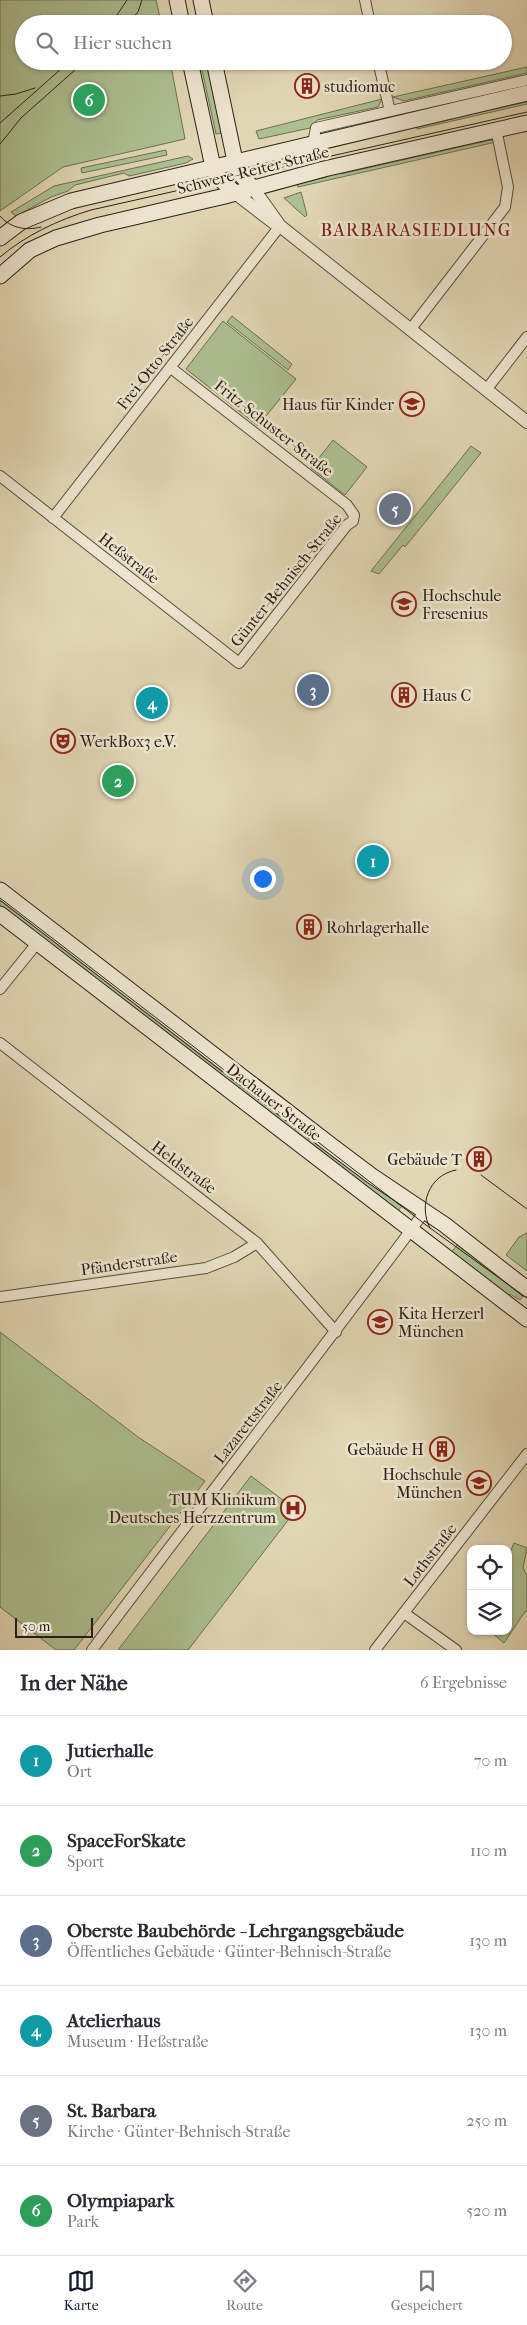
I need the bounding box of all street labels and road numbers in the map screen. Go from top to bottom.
street label: Schwere-Reiter-Straße [175,142,331,198]
street label: Frei-Otto-Straße [113,312,197,413]
street label: Fritz-Schuster-Straße [211,376,337,480]
street label: Günter-Behnisch-Straße [226,509,346,651]
street label: Heßstraße [95,528,163,588]
street label: Dachauer Straße [223,1059,325,1145]
street label: Heldstraße [148,1137,220,1197]
street label: Pfänderstraße [79,1247,179,1279]
street label: Lazarettstraße [210,1377,286,1467]
street label: Lothstraße [399,1520,461,1590]

